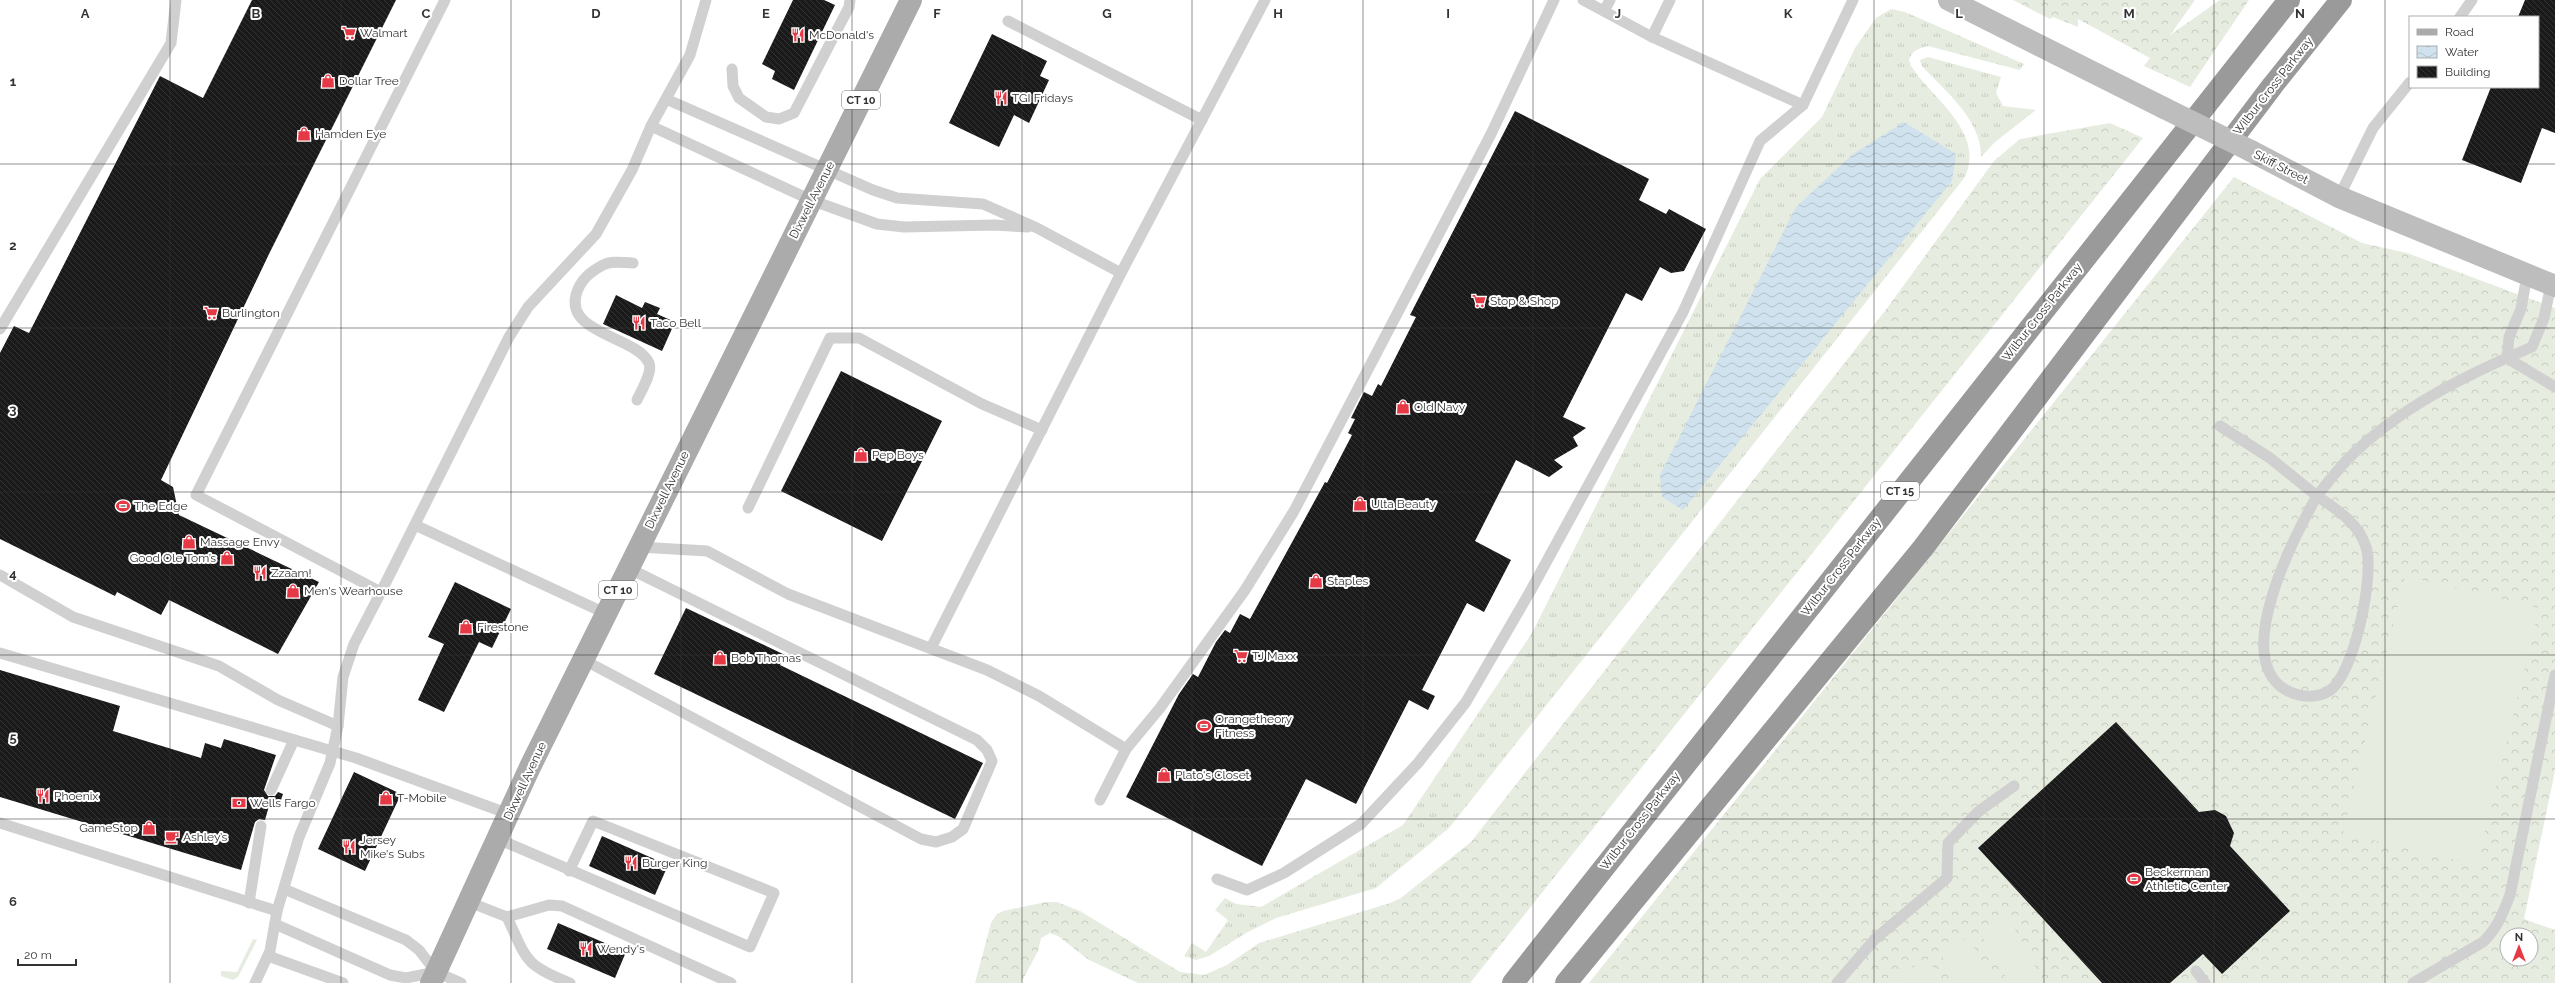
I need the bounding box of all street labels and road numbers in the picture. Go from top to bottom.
street label: Wilbur Cross Parkway [2230,34,2316,138]
road number: CT 10 [842,91,880,109]
street label: Skiff Street [2251,147,2311,187]
street label: Dixwell Avenue [787,159,837,241]
street label: Wilbur Cross Parkway [1999,260,2085,364]
street label: Dixwell Avenue [642,449,692,531]
road number: CT 15 [1881,482,1919,500]
street label: Wilbur Cross Parkway [1798,515,1884,619]
road number: CT 10 [599,581,637,599]
street label: Dixwell Avenue [501,740,549,822]
street label: Wilbur Cross Parkway [1597,769,1683,873]

